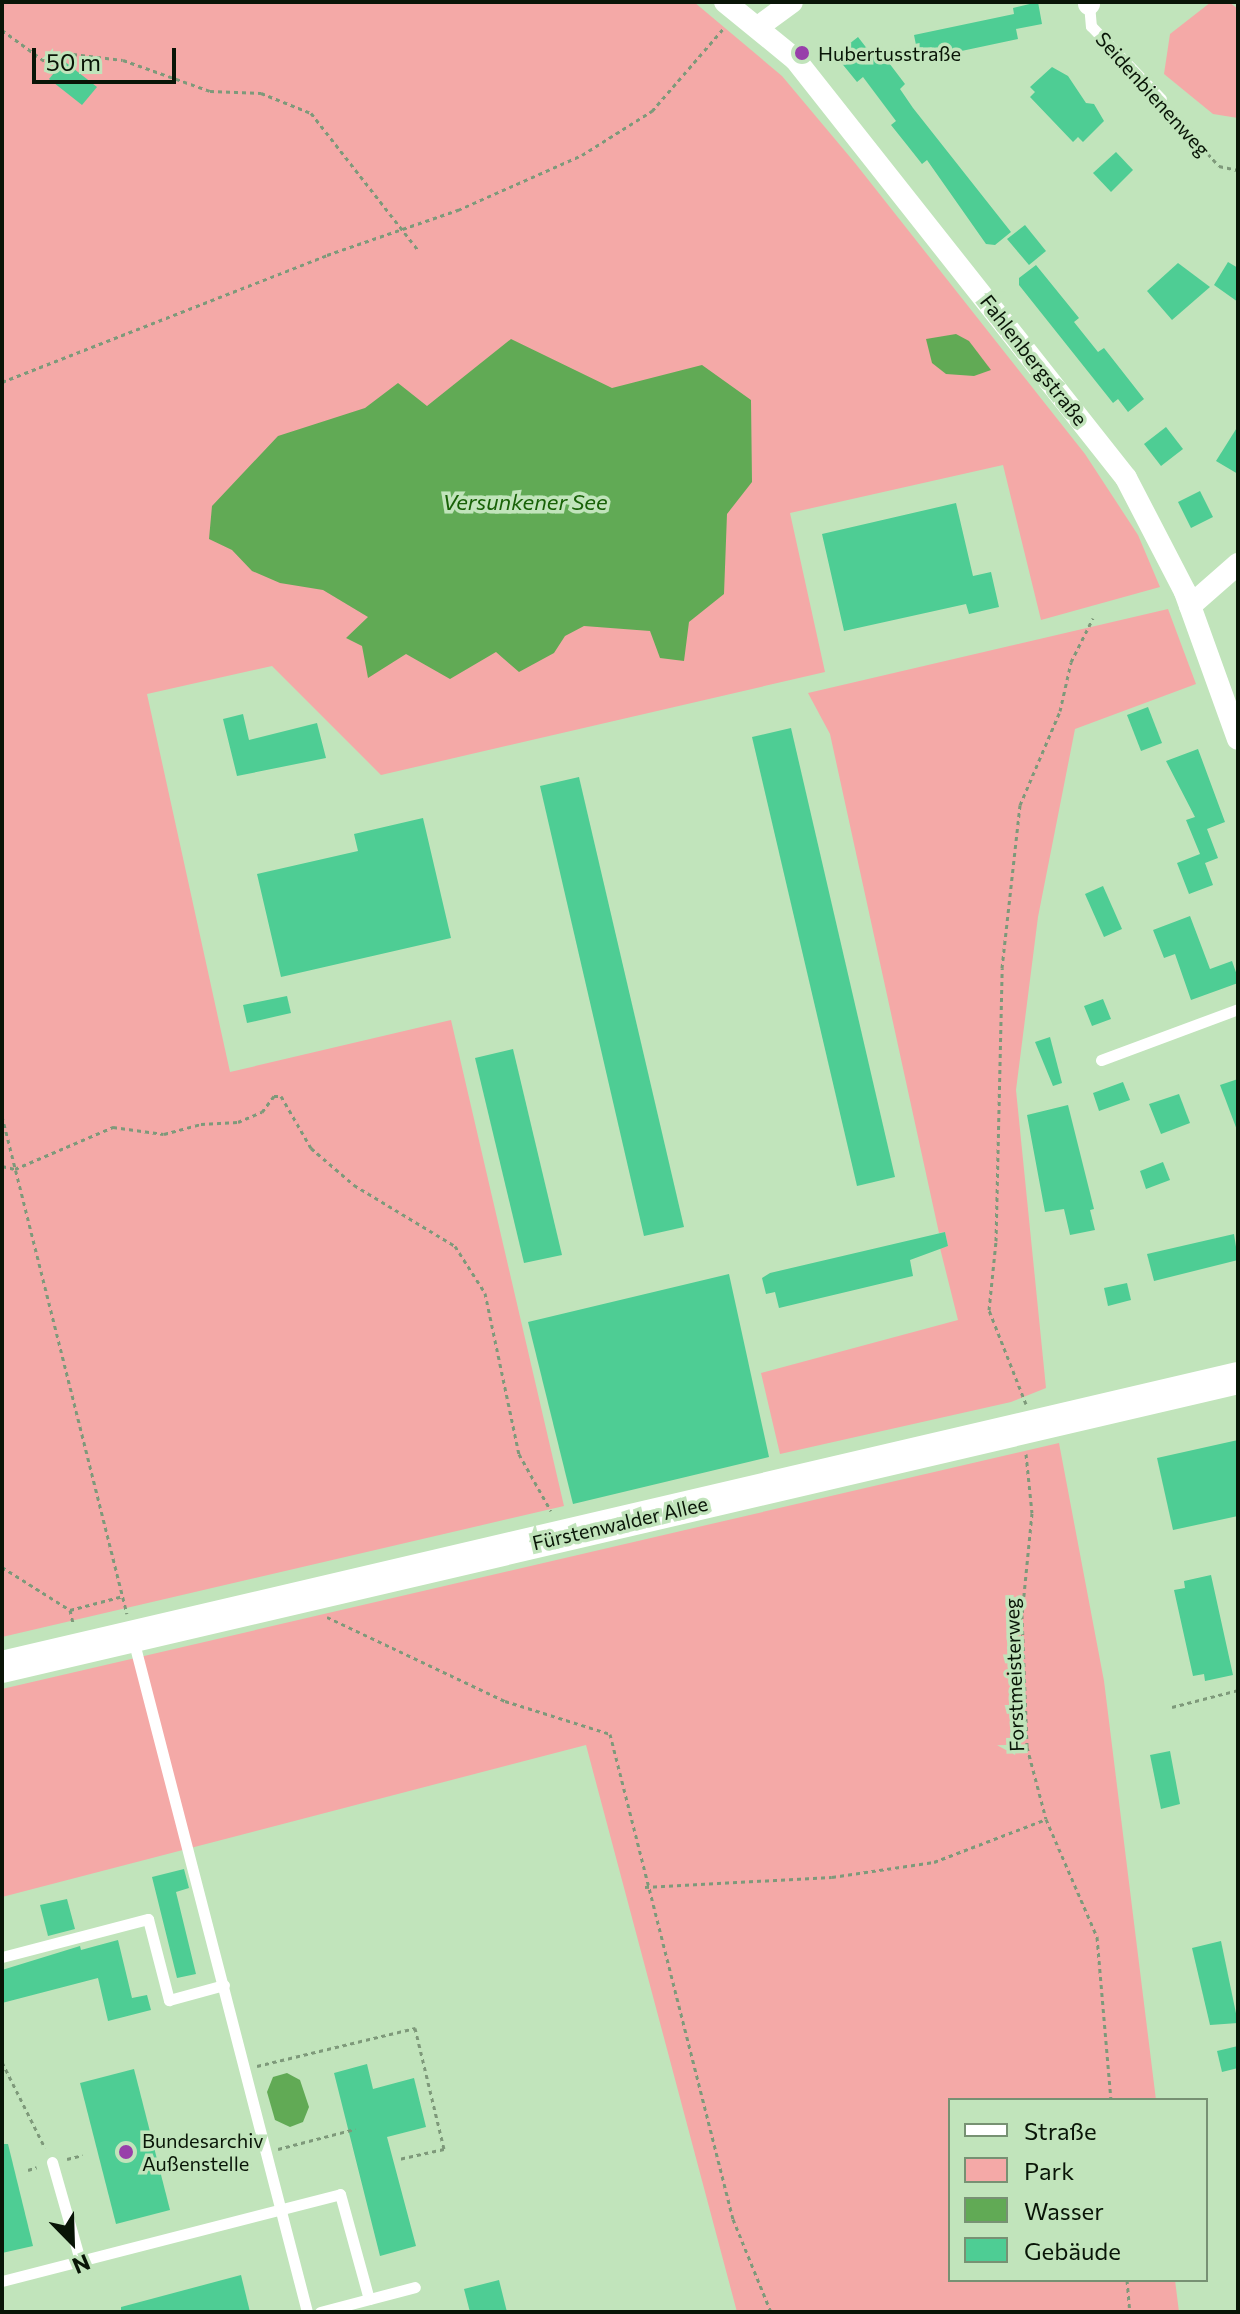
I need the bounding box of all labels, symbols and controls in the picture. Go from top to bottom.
street label: Seidenbienenweg [1091,27,1215,161]
scale bar [36,32,180,82]
place label: Hubertusstraße [818,41,961,65]
marker: Hubertusstraße [793,44,811,62]
text: 50 m [46,47,101,76]
street label: Fahlenbergstraße [975,290,1093,430]
water label: Versunkener See [442,489,608,515]
street label: Fürstenwalder Allee [530,1491,710,1555]
street label: Forstmeisterweg [999,1598,1029,1752]
legend [948,2098,1208,2282]
text: Straße [1024,2116,1097,2145]
place label: Bundesarchiv Außenstelle [142,2128,264,2175]
marker: Bundesarchiv Außenstelle [117,2143,135,2161]
text: Park [1024,2156,1074,2185]
text: Wasser [1024,2196,1104,2225]
north arrow [32,2202,112,2282]
text: Gebäude [1024,2236,1121,2265]
text: N [69,2249,94,2280]

